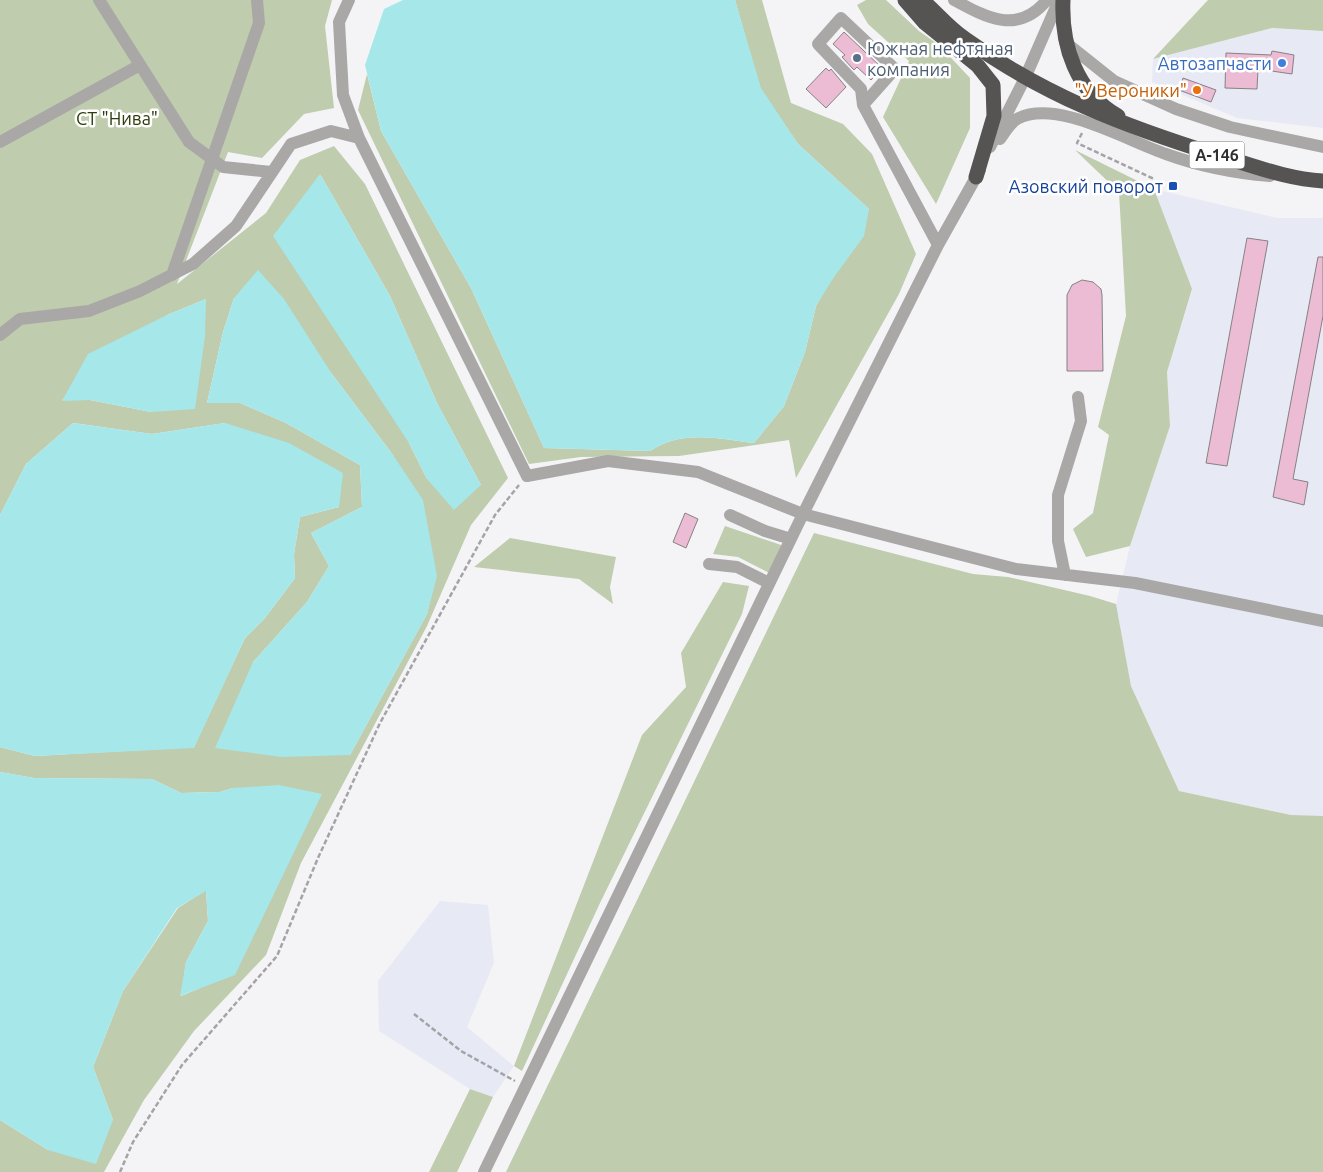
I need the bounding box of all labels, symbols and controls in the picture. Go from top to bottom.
place label: Южная нефтяная компания [867,38,1013,79]
marker: Южная нефтяная компания [851,52,863,64]
place label: Автозапчасти [1158,53,1272,73]
marker: Автозапчасти [1276,57,1288,69]
place label: "У Вероники" [1075,80,1187,100]
marker: "У Вероники" [1191,84,1203,96]
park label: СТ "Нива" [76,108,158,128]
road number: А-146 [1190,142,1244,168]
place label: Азовский поворот [1009,176,1163,196]
marker: Азовский поворот [1167,180,1179,192]

